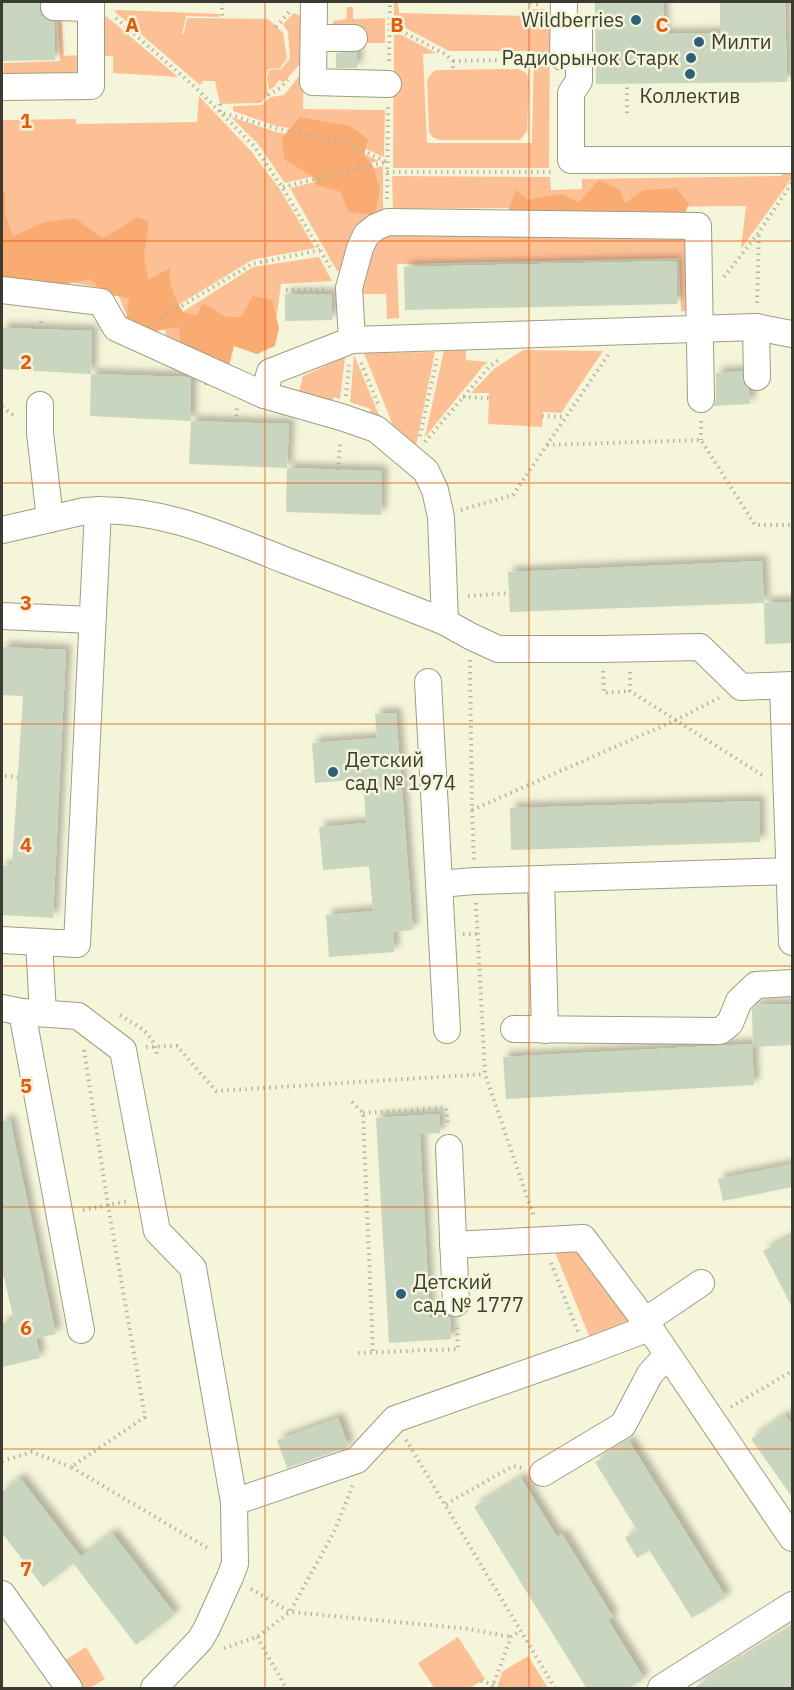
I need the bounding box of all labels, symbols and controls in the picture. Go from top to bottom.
place label: Wildberries [521,6,624,33]
text: A [125,11,139,38]
text: B [390,11,404,38]
text: C [655,11,669,38]
marker: Wildberries [629,13,643,27]
place label: Милти [711,28,772,55]
marker: Милти [692,35,706,49]
place label: Радиорынок Старк [501,44,679,71]
marker: Радиорынок Старк [684,51,698,65]
marker: Коллектив [683,67,697,81]
place label: Коллектив [640,82,740,109]
text: 1 [20,107,32,134]
text: 2 [20,348,32,375]
text: 3 [20,589,32,616]
place label: Детский сад № 1974 [345,746,456,796]
marker: Детский сад № 1974 [326,765,340,779]
text: 4 [20,831,32,858]
text: 5 [20,1072,32,1099]
place label: Детский сад № 1777 [413,1268,524,1318]
marker: Детский сад № 1777 [394,1287,408,1301]
text: 6 [20,1314,32,1341]
text: 7 [20,1555,32,1582]

